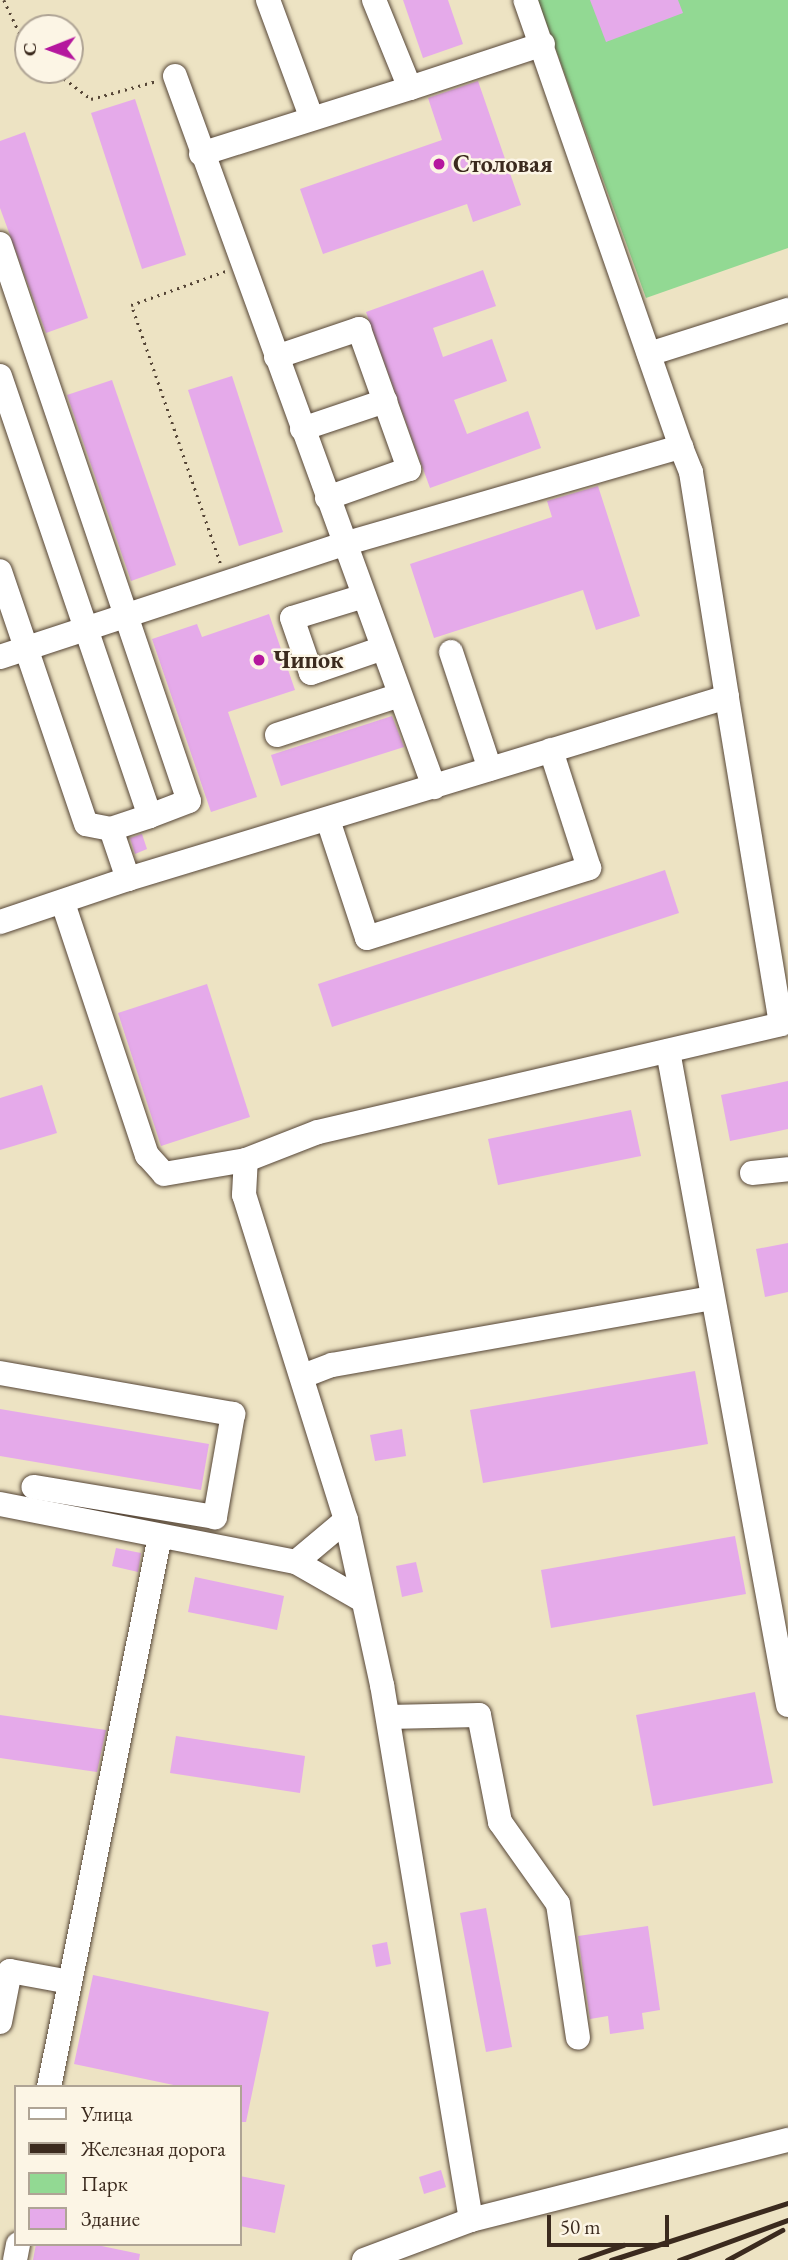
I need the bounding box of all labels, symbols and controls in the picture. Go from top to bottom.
north arrow [14,14,84,84]
text: С [17,42,42,56]
place label: Столовая [453,150,552,178]
marker: Столовая [431,156,447,172]
place label: Чипок [273,646,343,674]
marker: Чипок [251,652,267,668]
legend [14,2085,242,2246]
text: Улица [81,2100,133,2127]
text: Железная дорога [81,2135,226,2162]
text: Парк [81,2170,128,2197]
scale bar [550,2200,672,2244]
text: Здание [81,2205,140,2232]
text: 50 m [560,2213,601,2240]

